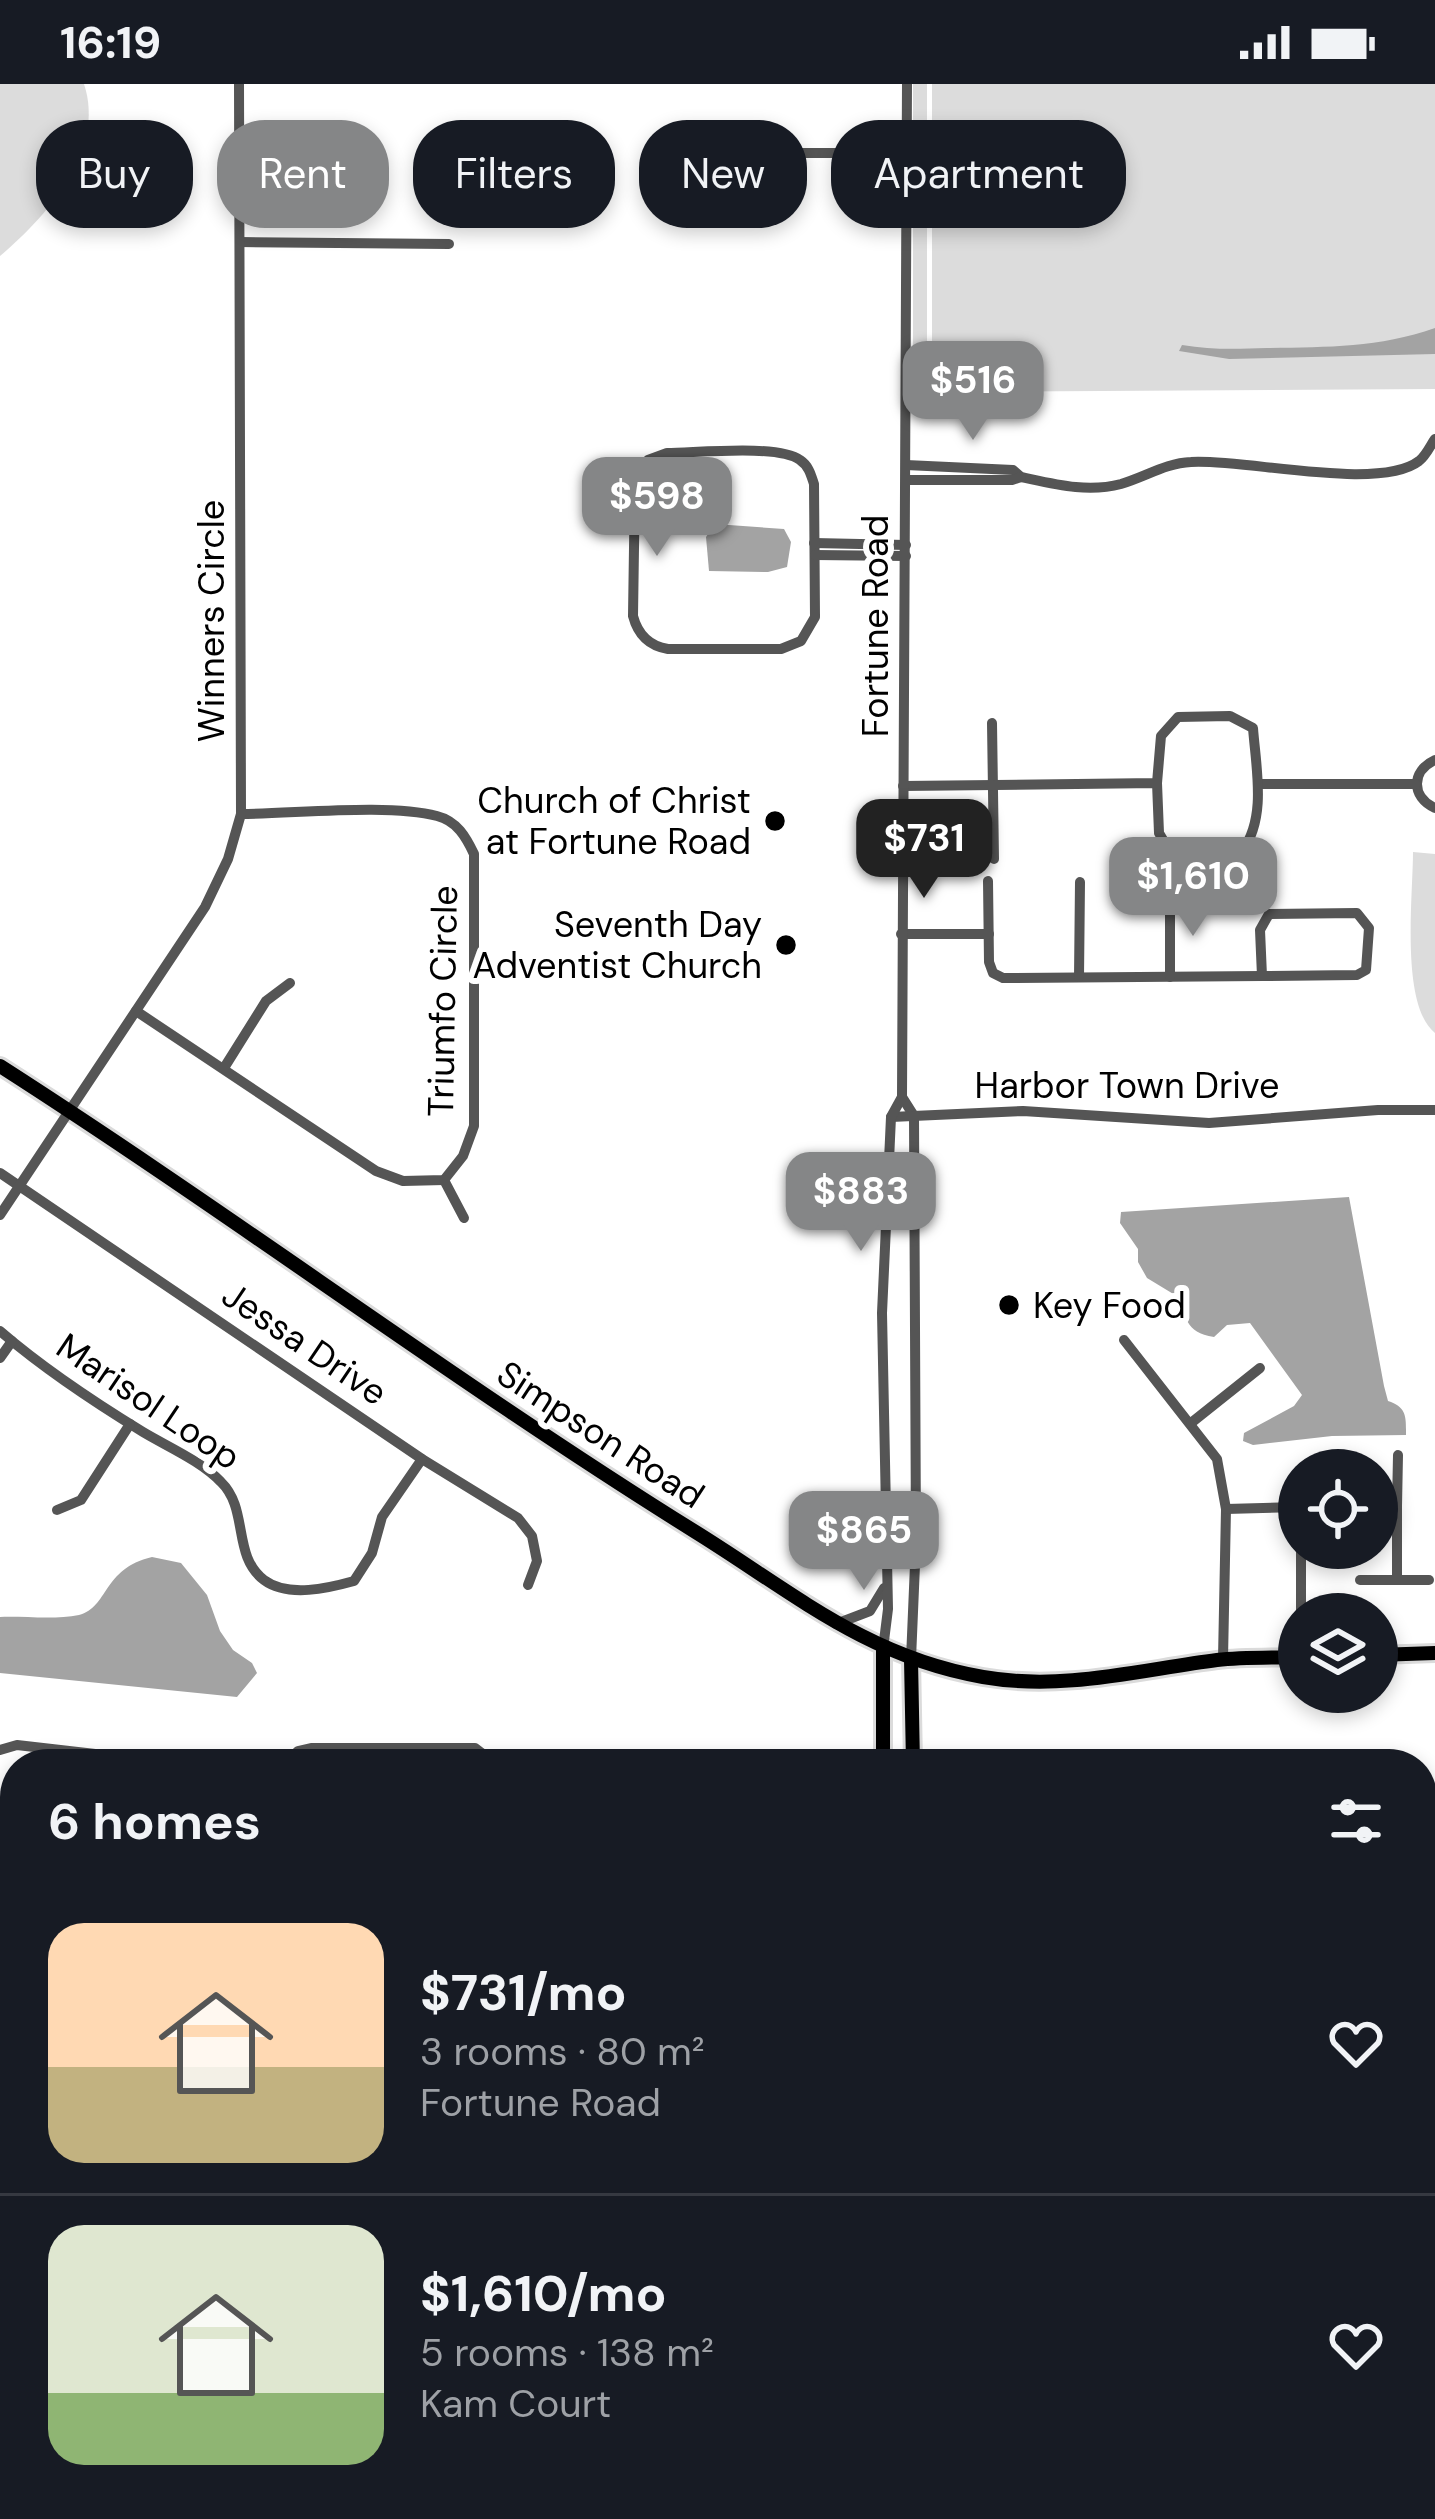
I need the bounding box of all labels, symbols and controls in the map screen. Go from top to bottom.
text: 16:19 [60,13,161,72]
chip: Buy [36,120,193,228]
chip: Rent [217,120,389,228]
chip: Filters [413,120,615,228]
chip: New [639,120,807,228]
chip: Apartment [831,120,1126,228]
pin: $516 [902,341,1044,443]
text: $516 [930,354,1016,405]
pin: $598 [586,457,728,559]
text: $598 [609,470,705,521]
street label: Winners Circle [188,500,235,742]
street label: Fortune Road [852,515,899,737]
place label: Church of Christ at Fortune Road [477,777,751,865]
pin: $731 [853,799,995,901]
marker: Church of Christ at Fortune Road [762,808,788,834]
text: $731 [883,812,965,863]
pin: $1,610 [1095,837,1291,939]
text: $1,610 [1136,850,1250,901]
street label: Triumfo Circle [417,885,468,1117]
place label: Seventh Day Adventist Church [473,901,762,989]
marker: Seventh Day Adventist Church [773,932,799,958]
street label: Harbor Town Drive [975,1062,1279,1109]
pin: $883 [790,1152,932,1254]
text: $883 [813,1165,909,1216]
street label: Jessa Drive [213,1271,396,1416]
place label: Key Food [1033,1282,1186,1329]
marker: Key Food [996,1292,1022,1318]
street label: Marisol Loop [48,1323,250,1480]
street label: Simpson Road [488,1350,713,1519]
map controls [1278,1449,1398,1713]
button: locate [1278,1449,1398,1569]
pin: $865 [793,1491,935,1593]
text: $865 [816,1504,912,1555]
button: layers [1278,1593,1398,1713]
text: 6 homes [48,1788,261,1855]
icon: filters [1323,1788,1389,1854]
text: $731/mo [420,1959,627,2026]
icon: home [144,1971,288,2115]
icon: heart [1323,2010,1389,2076]
text: 3 rooms · 80 m² [420,2026,705,2077]
text: Fortune Road [420,2077,661,2128]
text: $1,610/mo [420,2260,667,2327]
icon: home [144,2273,288,2417]
icon: heart [1323,2312,1389,2378]
text: 5 rooms · 138 m² [420,2327,714,2378]
text: Kam Court [420,2378,611,2429]

